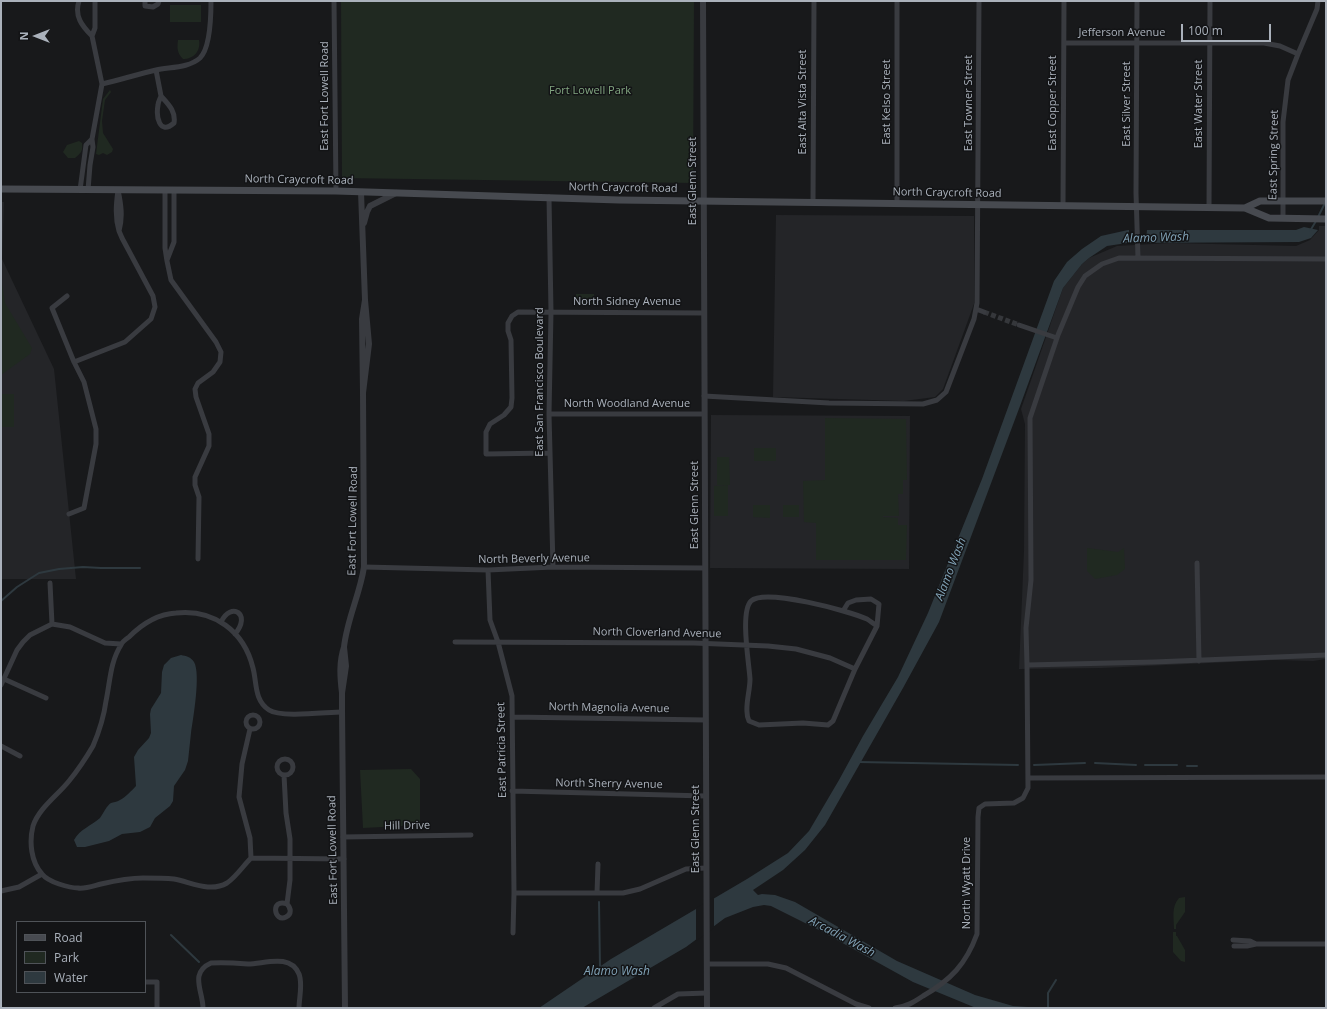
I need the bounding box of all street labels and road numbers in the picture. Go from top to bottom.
street label: Jefferson Avenue [1079,26,1165,40]
street label: East Fort Lowell Road [318,41,332,151]
street label: East Alta Vista Street [796,49,810,155]
street label: East Towner Street [962,55,976,151]
street label: East Copper Street [1046,55,1060,151]
street label: East Kelso Street [880,59,894,145]
street label: East Water Street [1192,60,1206,148]
street label: East Silver Street [1120,61,1134,147]
street label: East Spring Street [1267,110,1281,200]
street label: East Glenn Street [686,137,700,225]
street label: North Craycroft Road [244,172,354,188]
street label: North Craycroft Road [568,180,678,196]
street label: North Craycroft Road [892,185,1002,201]
street label: North Sidney Avenue [573,295,681,309]
street label: East San Francisco Boulevard [533,307,547,457]
street label: North Woodland Avenue [564,397,690,411]
street label: East Glenn Street [688,461,702,549]
street label: East Fort Lowell Road [345,466,361,576]
street label: North Beverly Avenue [478,551,590,567]
street label: North Cloverland Avenue [592,625,722,641]
street label: North Magnolia Avenue [548,700,670,716]
street label: East Patricia Street [495,702,509,798]
street label: North Sherry Avenue [555,776,663,792]
street label: East Glenn Street [689,785,703,873]
street label: East Fort Lowell Road [325,795,341,905]
street label: Hill Drive [384,819,430,833]
street label: North Wyatt Drive [960,837,974,929]

